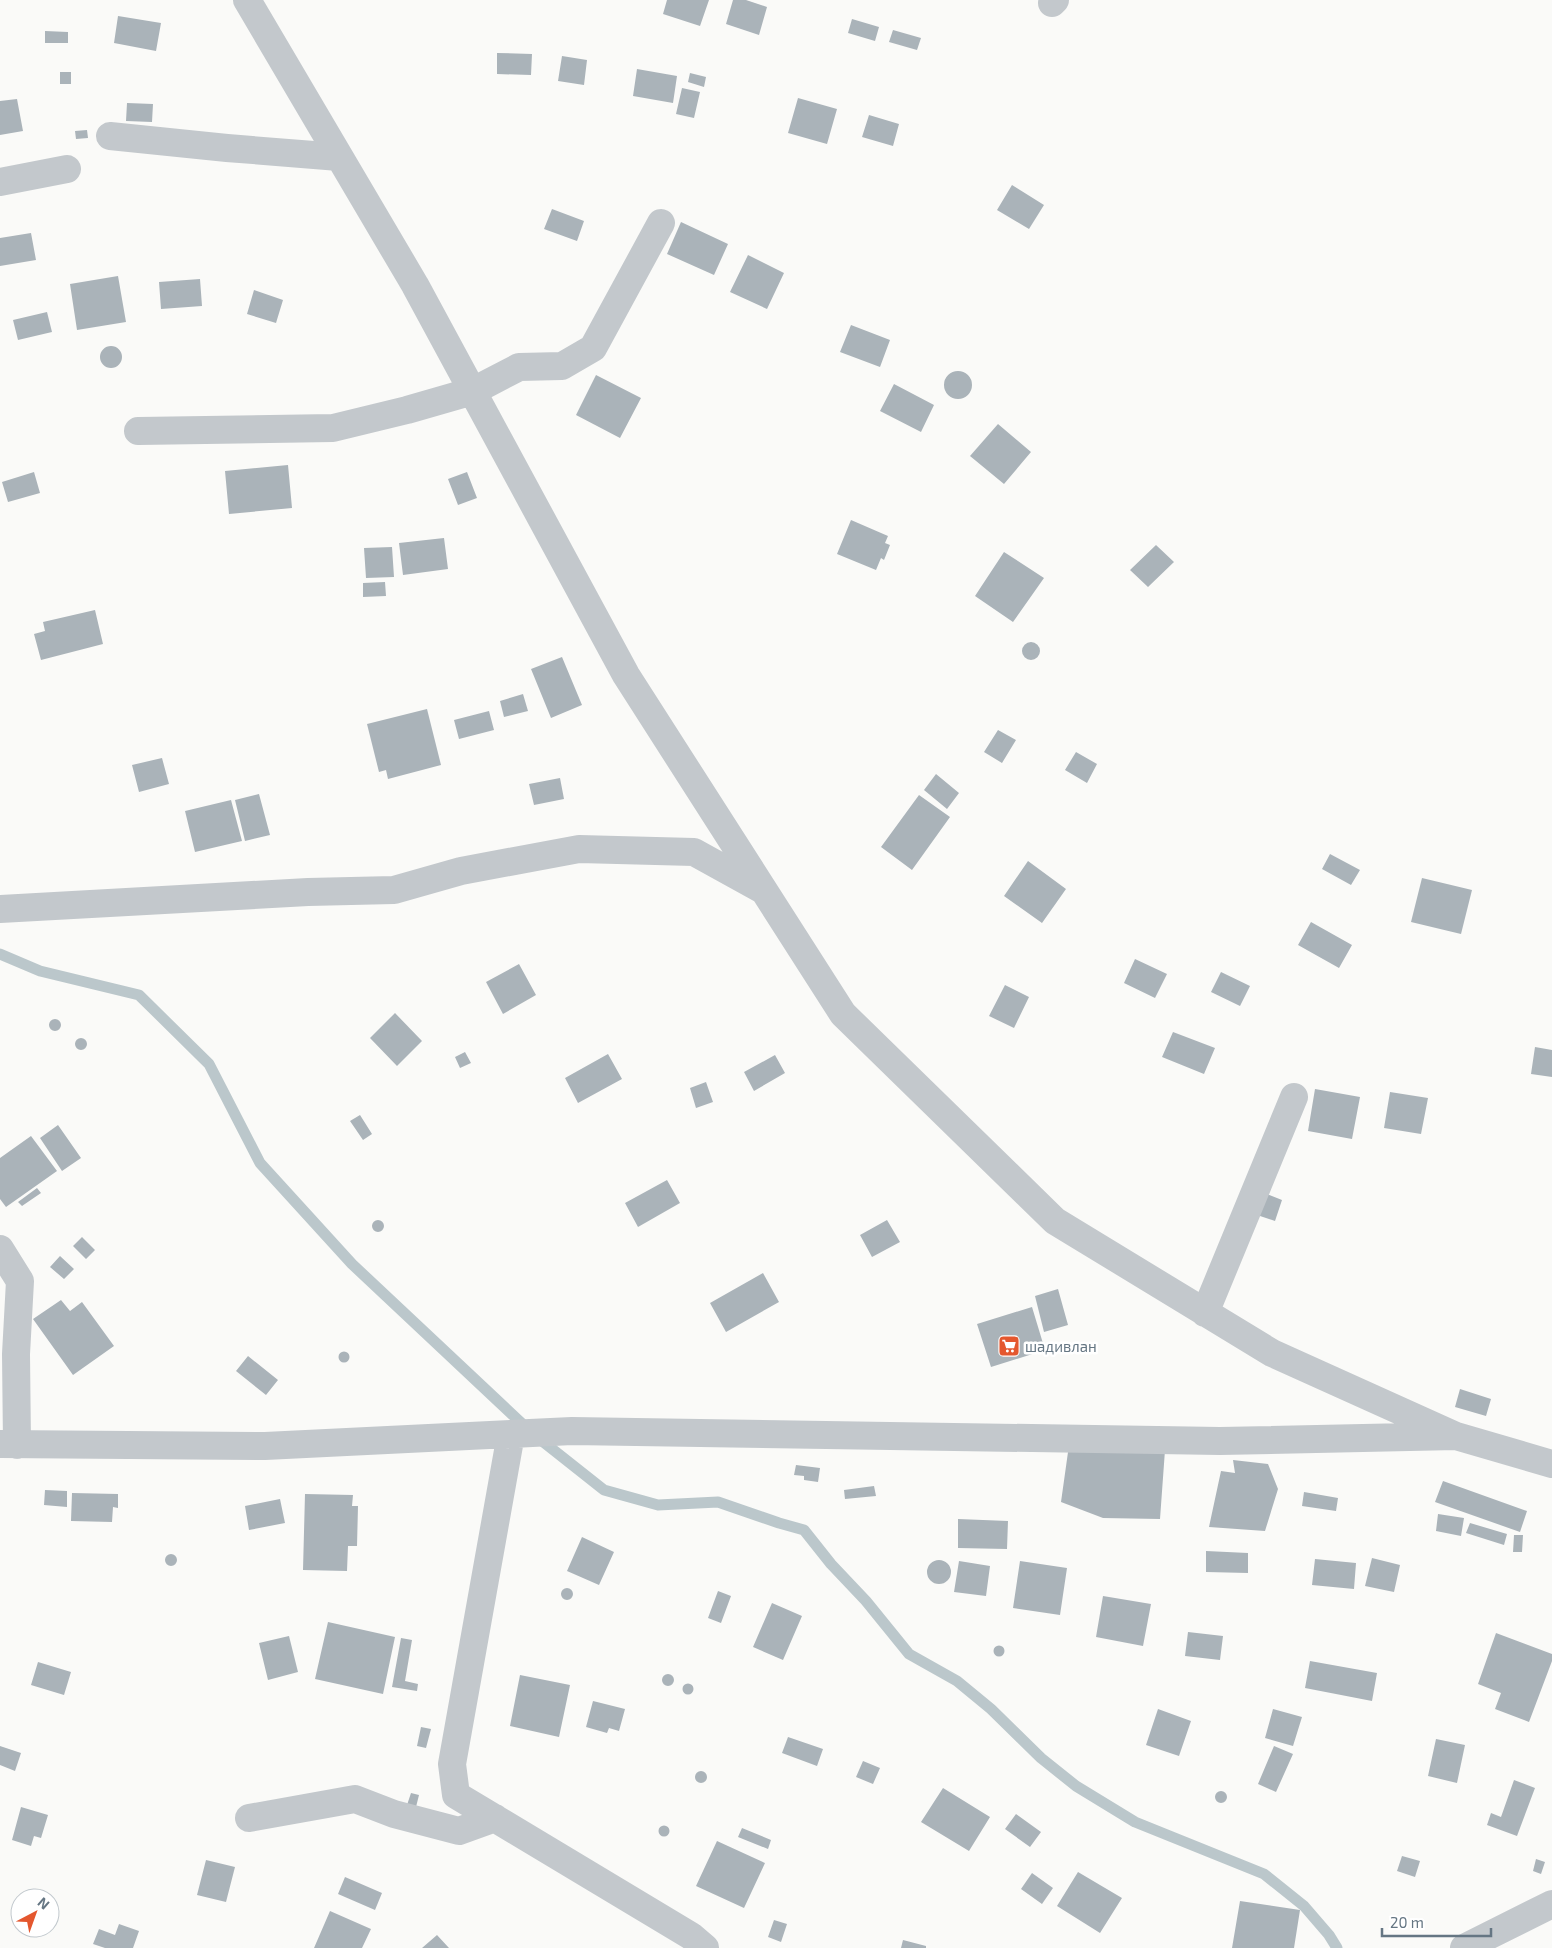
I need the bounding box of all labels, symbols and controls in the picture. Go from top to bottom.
supermarket icon: шадивлан [997,1334,1021,1358]
place label: шадивлан [1025,1337,1097,1355]
north arrow [10,1888,60,1938]
text: N [34,1893,53,1913]
scale bar [1382,1906,1491,1938]
text: 20 m [1390,1913,1424,1931]

